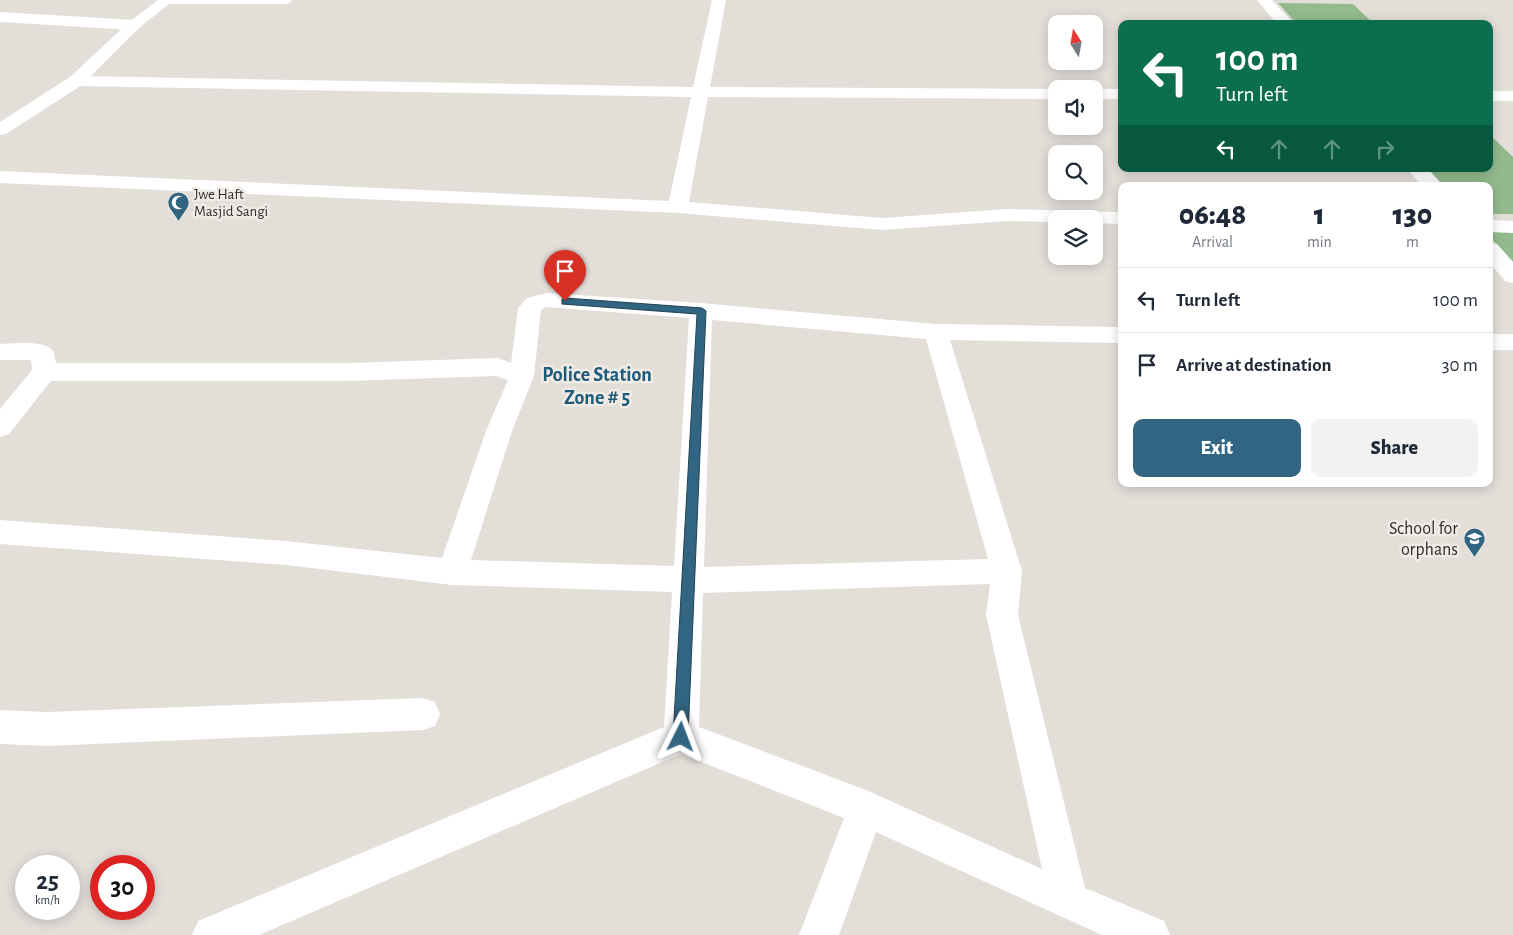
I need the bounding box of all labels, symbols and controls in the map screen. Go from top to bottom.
north arrow [1048,15,1102,70]
map controls [1048,15,1103,265]
icon: left [1133,40,1198,105]
text: 100 m [1216,42,1299,77]
button: sound [1048,80,1103,135]
text: Turn left [1216,83,1288,105]
icon: left [1212,135,1240,163]
icon: ahead [1265,135,1293,163]
icon: ahead [1318,135,1346,163]
icon: right [1371,135,1399,163]
button: search [1048,145,1103,200]
place label: Jwe Haft Masjid Sangi [194,187,268,219]
mosque icon: Jwe Haft Masjid Sangi [166,191,190,222]
text: 06:48 [1179,200,1246,230]
text: 1 [1314,200,1325,230]
text: 130 [1393,200,1432,230]
button: layers [1048,210,1103,265]
text: Arrival [1192,234,1233,250]
text: min [1307,234,1332,250]
text: m [1406,234,1419,250]
pin [544,250,586,301]
icon: arrive [551,257,579,285]
icon: left [1133,286,1161,314]
text: Turn left [1176,291,1240,310]
text: 100 m [1433,291,1478,310]
icon: arrive [1133,351,1161,379]
text: Arrive at destination [1176,356,1332,375]
text: 30 m [1442,356,1478,375]
district label: Police Station Zone # 5 [542,365,652,408]
button: Exit [1133,419,1301,477]
button: Share [1311,419,1478,477]
place label: School for orphans [1389,520,1458,559]
school or university icon: School for orphans [1462,526,1486,557]
position arrow [654,710,706,762]
speed limit sign: 30 [90,855,155,920]
text: 25 [36,869,59,894]
text: km/h [35,894,60,906]

